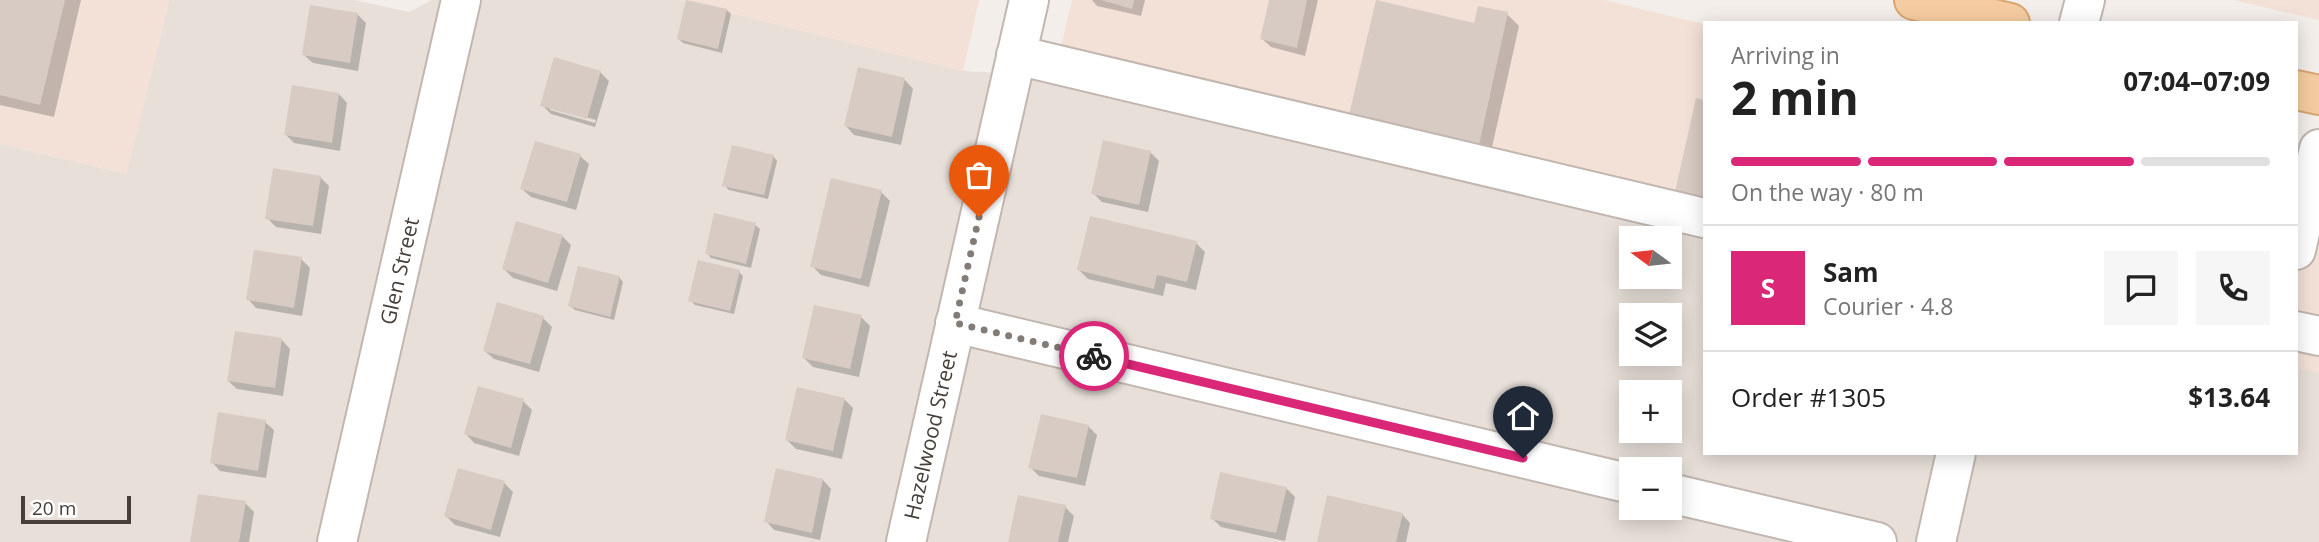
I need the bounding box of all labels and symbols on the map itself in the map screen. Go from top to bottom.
pin [949,145,1009,217]
street label: Glen Street [373,215,425,327]
north arrow [1619,226,1682,289]
courier [1059,321,1129,391]
street label: Hazelwood Street [897,348,963,522]
pin [1493,386,1553,458]
scale bar [21,493,131,525]

